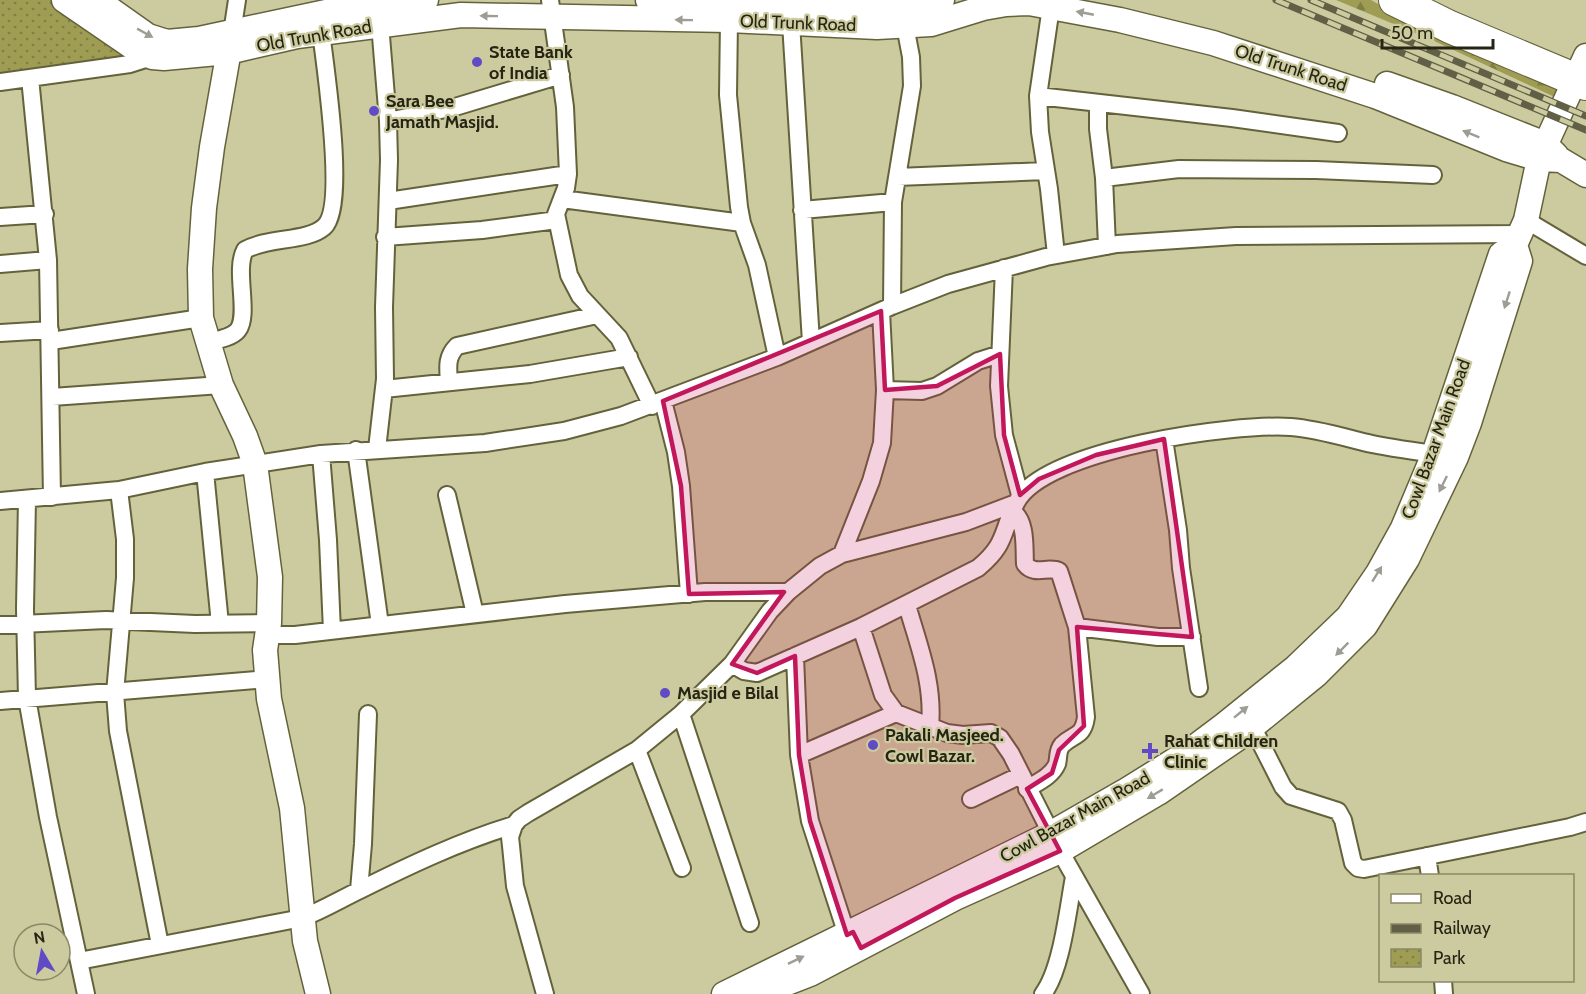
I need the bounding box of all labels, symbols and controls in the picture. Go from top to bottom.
one-way arrow [1075,8,1094,17]
street label: Old Trunk Road [739,10,857,36]
one-way arrow [479,11,498,20]
scale bar [1382,12,1493,50]
street label: Old Trunk Road [255,15,373,57]
one-way arrow [674,15,693,25]
text: 50 m [1391,22,1433,44]
one-way arrow [137,28,154,38]
street label: Old Trunk Road [1232,40,1350,96]
place label: State Bank of India [489,41,573,84]
marker: State Bank of India [470,55,484,69]
place label: Sara Bee Jamath Masjid. [385,90,499,133]
marker: Sara Bee Jamath Masjid. [367,104,381,118]
one-way arrow [1461,129,1479,139]
one-way arrow [1502,291,1512,309]
street label: Cowl Bazar Main Road [1397,356,1475,522]
one-way arrow [1439,476,1448,493]
one-way arrow [1371,566,1382,583]
one-way arrow [1334,642,1349,656]
place label: Masjid e Bilal [677,682,779,704]
marker: Masjid e Bilal [658,686,672,700]
one-way arrow [1233,707,1248,719]
place label: Pakali Masjeed. Cowl Bazar. [885,724,1004,767]
place label: Rahat Children Clinic [1164,730,1278,773]
marker: Pakali Masjeed. Cowl Bazar. [866,738,880,752]
marker: Rahat Children Clinic [1141,742,1159,760]
street label: Cowl Bazar Main Road [996,767,1154,867]
one-way arrow [1147,789,1163,800]
legend [1379,874,1574,982]
text: Road [1433,887,1472,909]
text: Railway [1433,917,1491,939]
north arrow [12,922,72,982]
text: N [32,927,47,948]
text: Park [1433,947,1466,969]
one-way arrow [788,955,805,964]

